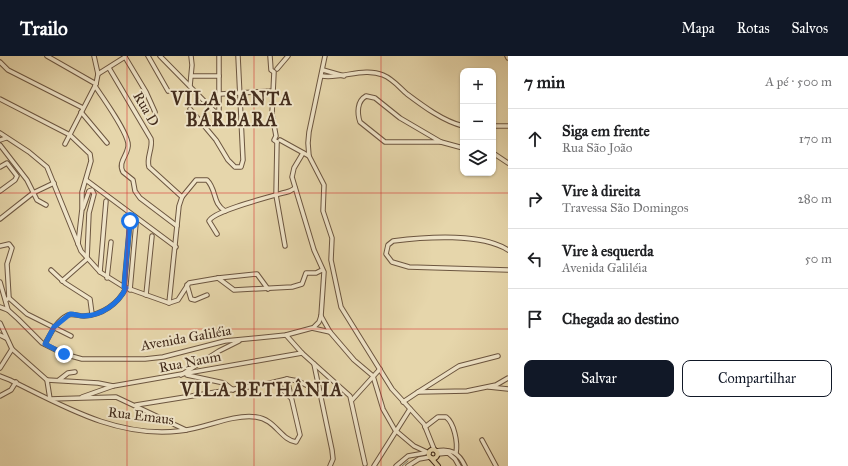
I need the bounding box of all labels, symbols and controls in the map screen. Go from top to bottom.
text: Trailo [20,17,68,40]
text: Mapa [681,20,715,37]
text: Rotas [737,20,770,37]
text: Salvos [792,20,828,37]
map controls [460,68,496,176]
button: + [460,68,496,104]
text: 7 min [524,72,565,93]
text: A pé · 500 m [765,74,832,90]
district label: VILA SANTA BÁRBARA [170,88,293,131]
street label: Rua D [129,89,163,129]
button: − [460,104,496,140]
text: Siga em frente [562,122,650,140]
icon: ahead [524,128,546,150]
text: 170 m [799,131,832,147]
button: layers [460,140,496,176]
text: Rua São João [562,140,632,156]
text: Vire à direita [562,182,640,200]
icon: right [524,188,546,210]
text: 280 m [797,191,832,207]
text: Travessa São Domingos [562,200,688,216]
route start [121,212,139,230]
text: Vire à esquerda [562,242,654,260]
icon: left [524,248,546,270]
text: 50 m [805,251,832,267]
text: Avenida Galiléia [562,260,647,276]
icon: arrive [524,308,546,330]
text: Chegada ao destino [562,310,679,328]
street label: Avenida Galiléia [138,322,233,355]
route end [55,345,73,363]
street label: Rua Naum [158,348,223,376]
button: Salvar [524,360,674,397]
button: Compartilhar [682,360,832,397]
district label: VILA BETHÂNIA [180,378,343,401]
street label: Rua Emaus [107,404,175,428]

